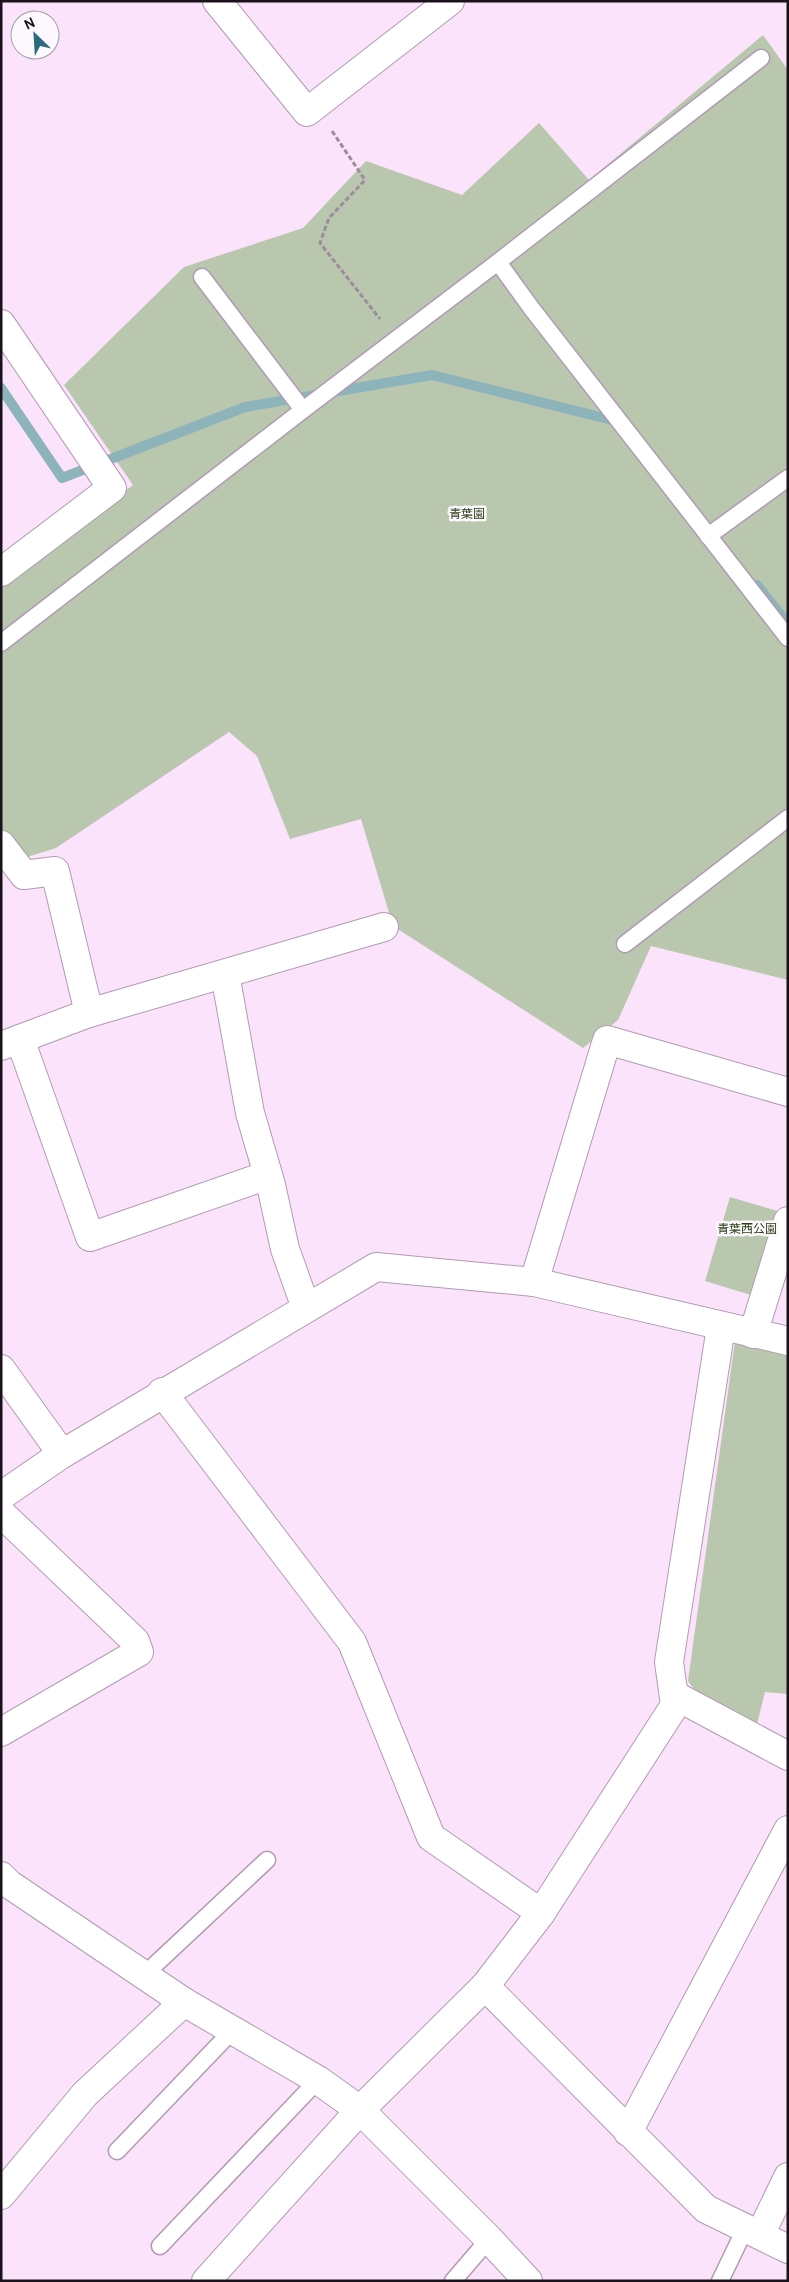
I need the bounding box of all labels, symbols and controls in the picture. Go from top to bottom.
north arrow [10,10,60,60]
text: N [22,15,38,34]
park label: 青葉園 [449,507,485,523]
park label: 青葉西公園 [717,1222,777,1238]

